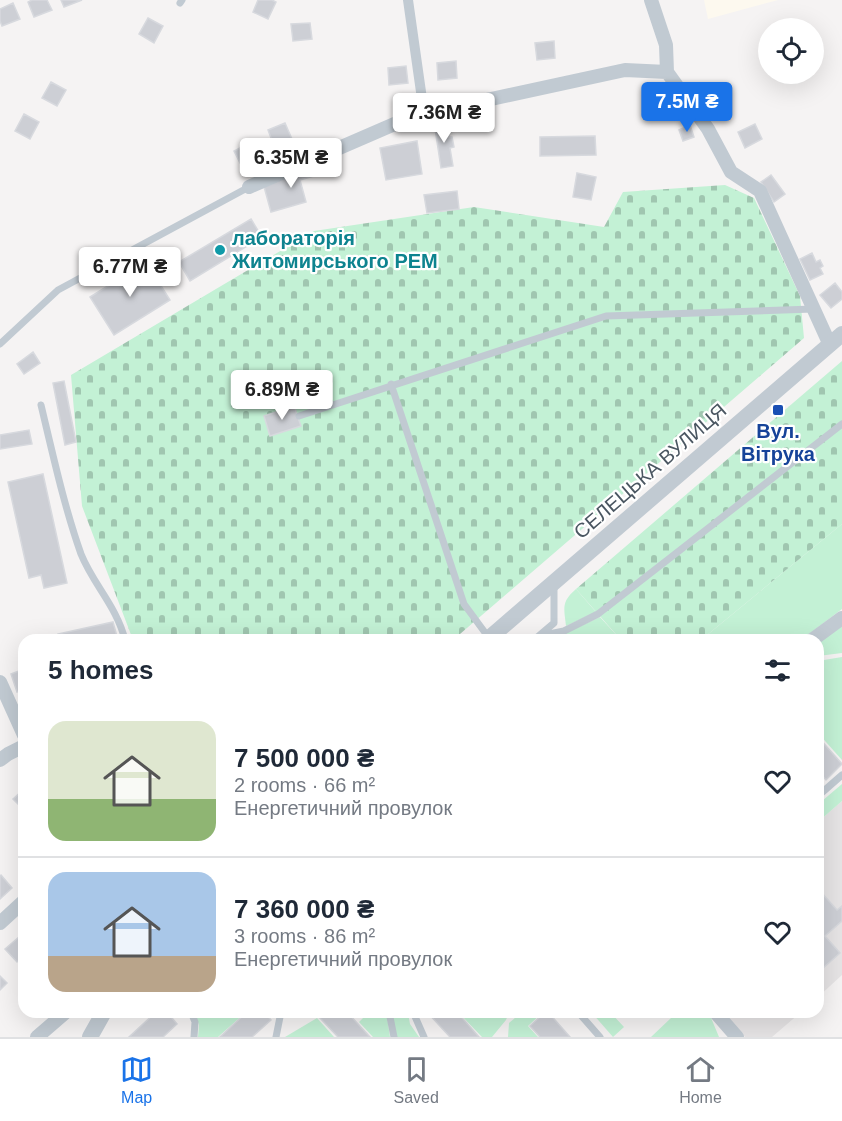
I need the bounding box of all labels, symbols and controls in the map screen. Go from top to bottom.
map controls [758,18,824,84]
button: locate [758,18,824,84]
pin: 7.5M ₴ [638,82,736,133]
text: 7.5M ₴ [655,90,719,112]
pin: 7.36M ₴ [389,93,499,144]
text: 7.36M ₴ [407,101,481,123]
pin: 6.35M ₴ [236,138,346,189]
text: 6.35M ₴ [254,146,328,168]
place label: лабораторія Житомирського РЕМ [231,227,438,272]
marker: лабораторія Житомирського РЕМ [213,243,227,257]
pin: 6.77M ₴ [75,247,185,298]
text: 6.77M ₴ [93,255,167,277]
pin: 6.89M ₴ [227,370,337,421]
text: 6.89M ₴ [245,378,319,400]
street label: СЕЛЕЦЬКА ВУЛИЦЯ [570,399,730,543]
marker: Вул. Вітрука [771,403,785,417]
place label: Вул. Вітрука [741,420,816,465]
icon: filters [761,654,794,687]
text: 5 homes [48,655,154,685]
text: 7 500 000 ₴ [234,743,374,773]
icon: home [96,745,168,817]
icon: heart [761,765,794,798]
text: 2 rooms · 66 m² [234,774,375,796]
text: Енергетичний провулок [234,797,452,819]
text: 7 360 000 ₴ [234,894,374,924]
icon: home [96,896,168,968]
icon: heart [761,916,794,949]
text: 3 rooms · 86 m² [234,925,375,947]
text: Енергетичний провулок [234,948,452,970]
tab: Map [120,1053,153,1107]
tab: Saved [393,1053,439,1107]
tab: Home [679,1053,722,1107]

